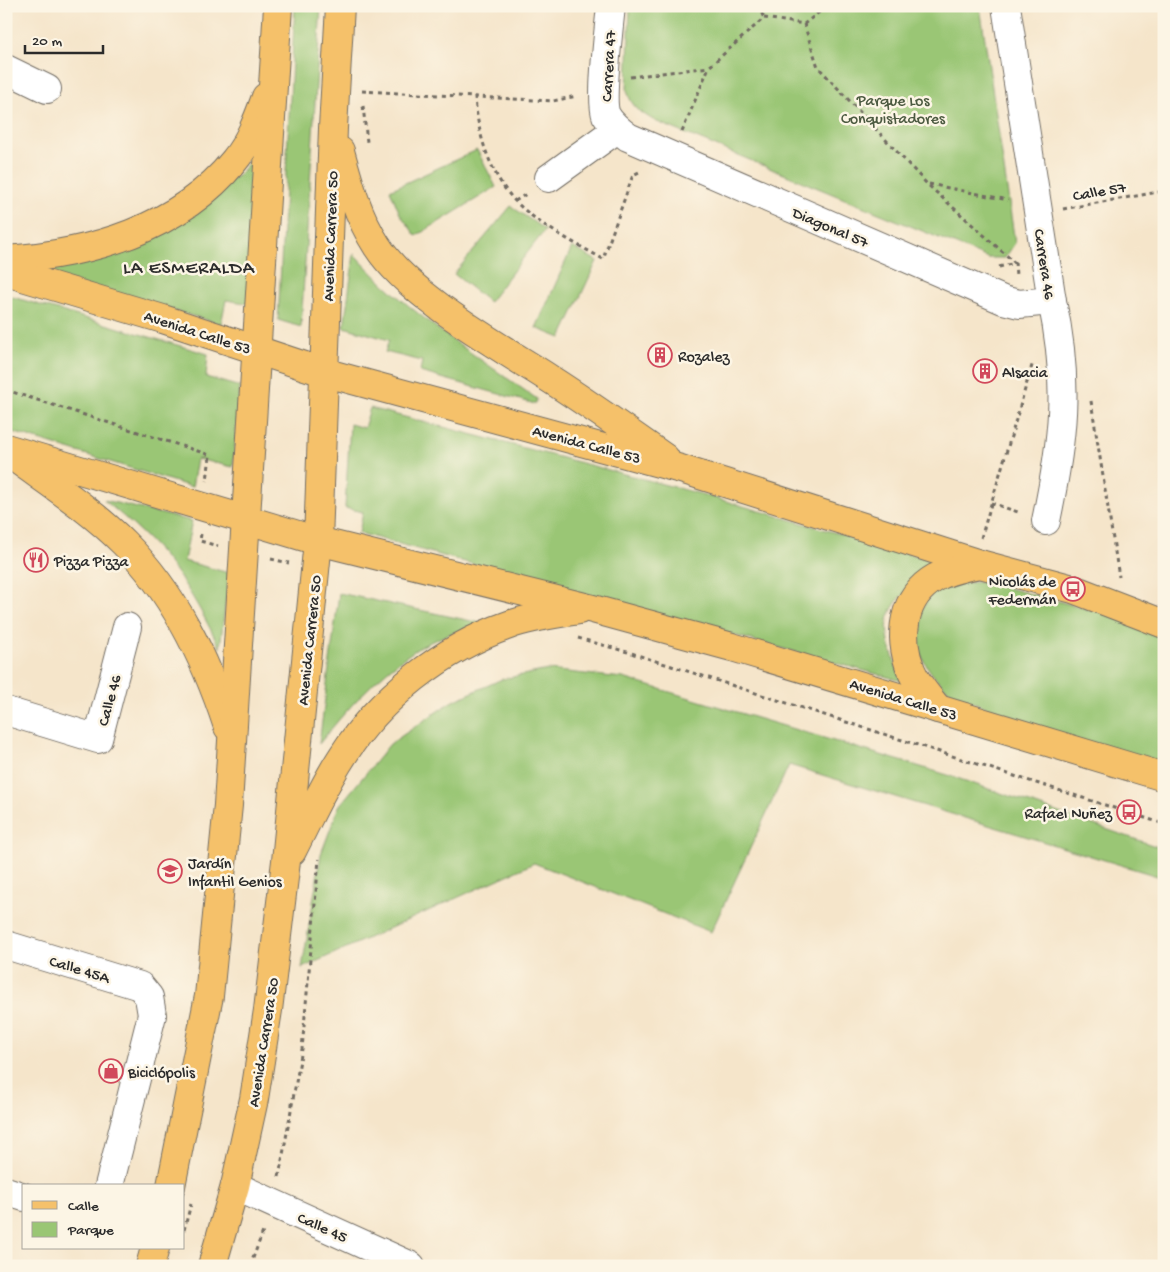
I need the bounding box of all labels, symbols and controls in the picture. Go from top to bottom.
scale bar [25,22,102,54]
street label: Carrera 47 [599,29,622,102]
text: 20 m [32,33,62,51]
park label: Parque Los Conquistadores [841,93,946,130]
street label: Avenida Carrera 50 [321,170,344,302]
street label: Calle 57 [1072,179,1128,207]
street label: Diagonal 57 [788,204,871,254]
street label: Carrera 46 [1028,228,1058,302]
district label: LA ESMERALDA [123,258,256,281]
street label: Avenida Calle 53 [141,308,253,361]
building icon: Rozalez [647,342,673,368]
place label: Rozalez [678,349,730,368]
building icon: Alsacia [972,358,998,384]
place label: Alsacia [1002,365,1049,384]
street label: Avenida Calle 53 [530,423,642,470]
restaurant icon: Pizza Pizza [23,547,49,573]
place label: Pizza Pizza [53,554,129,573]
street label: Avenida Carrera 50 [295,574,328,706]
place label: Nicolás de Federmán [987,574,1057,611]
bus stop icon: Nicolás de Federmán [1060,576,1086,602]
street label: Calle 46 [95,672,128,729]
street label: Avenida Calle 53 [847,676,959,727]
bus stop icon: Rafael Nuñez [1116,799,1142,825]
place label: Rafael Nuñez [1025,806,1113,825]
place label: Jardín Infantil Genios [188,856,283,893]
school or university icon: Jardín Infantil Genios [157,858,183,884]
street label: Calle 45A [47,953,113,990]
street label: Avenida Carrera 50 [246,976,285,1109]
shop icon: Biciclópolis [98,1058,124,1084]
place label: Biciclópolis [127,1065,196,1084]
legend [22,1184,185,1250]
text: Calle [68,1198,99,1216]
street label: Calle 45 [294,1210,349,1249]
text: Parque [67,1222,114,1240]

